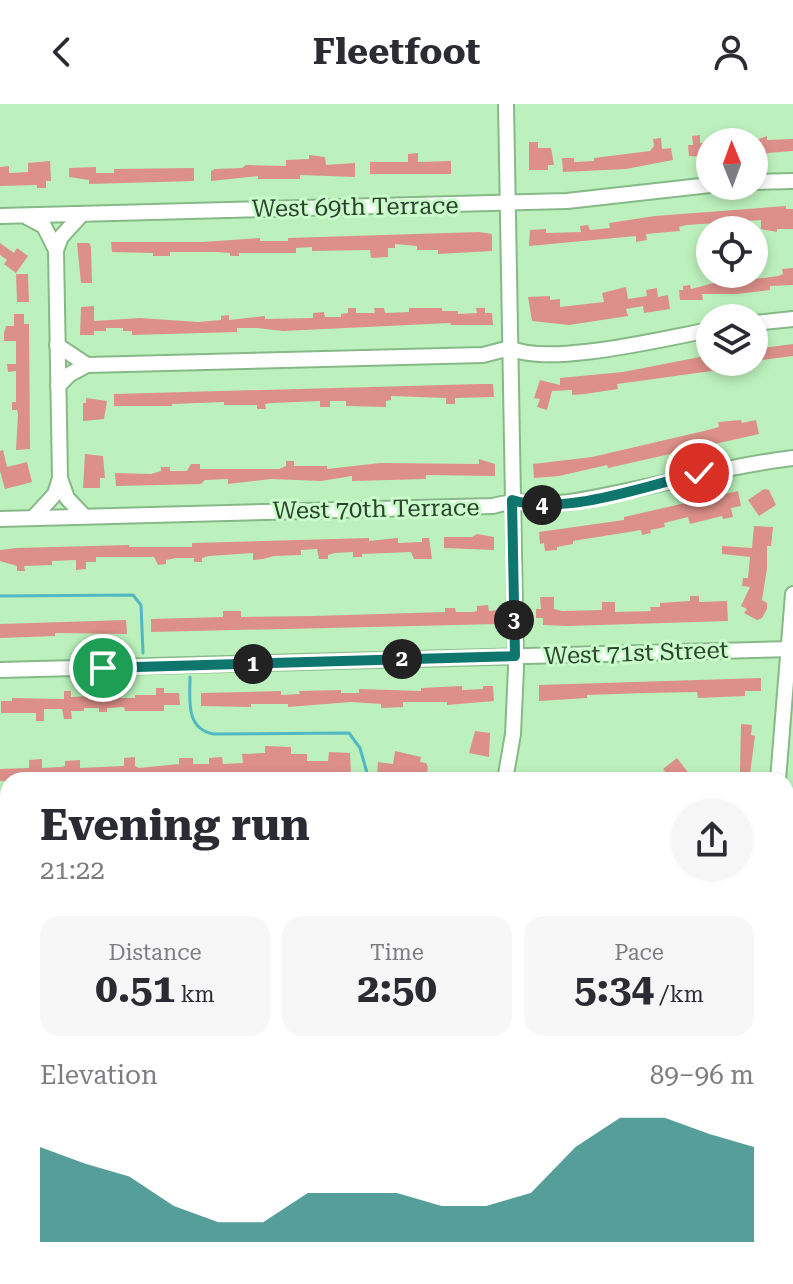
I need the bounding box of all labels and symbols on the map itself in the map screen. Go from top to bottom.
north arrow [696,128,768,200]
street label: West 69th Terrace [251,191,459,223]
pin [665,439,733,507]
pin: 4 [522,485,562,525]
street label: West 70th Terrace [272,493,480,525]
pin: 3 [494,600,534,640]
pin [69,634,137,702]
street label: West 71st Street [543,636,729,670]
pin: 2 [382,639,422,679]
pin: 1 [233,644,273,684]

